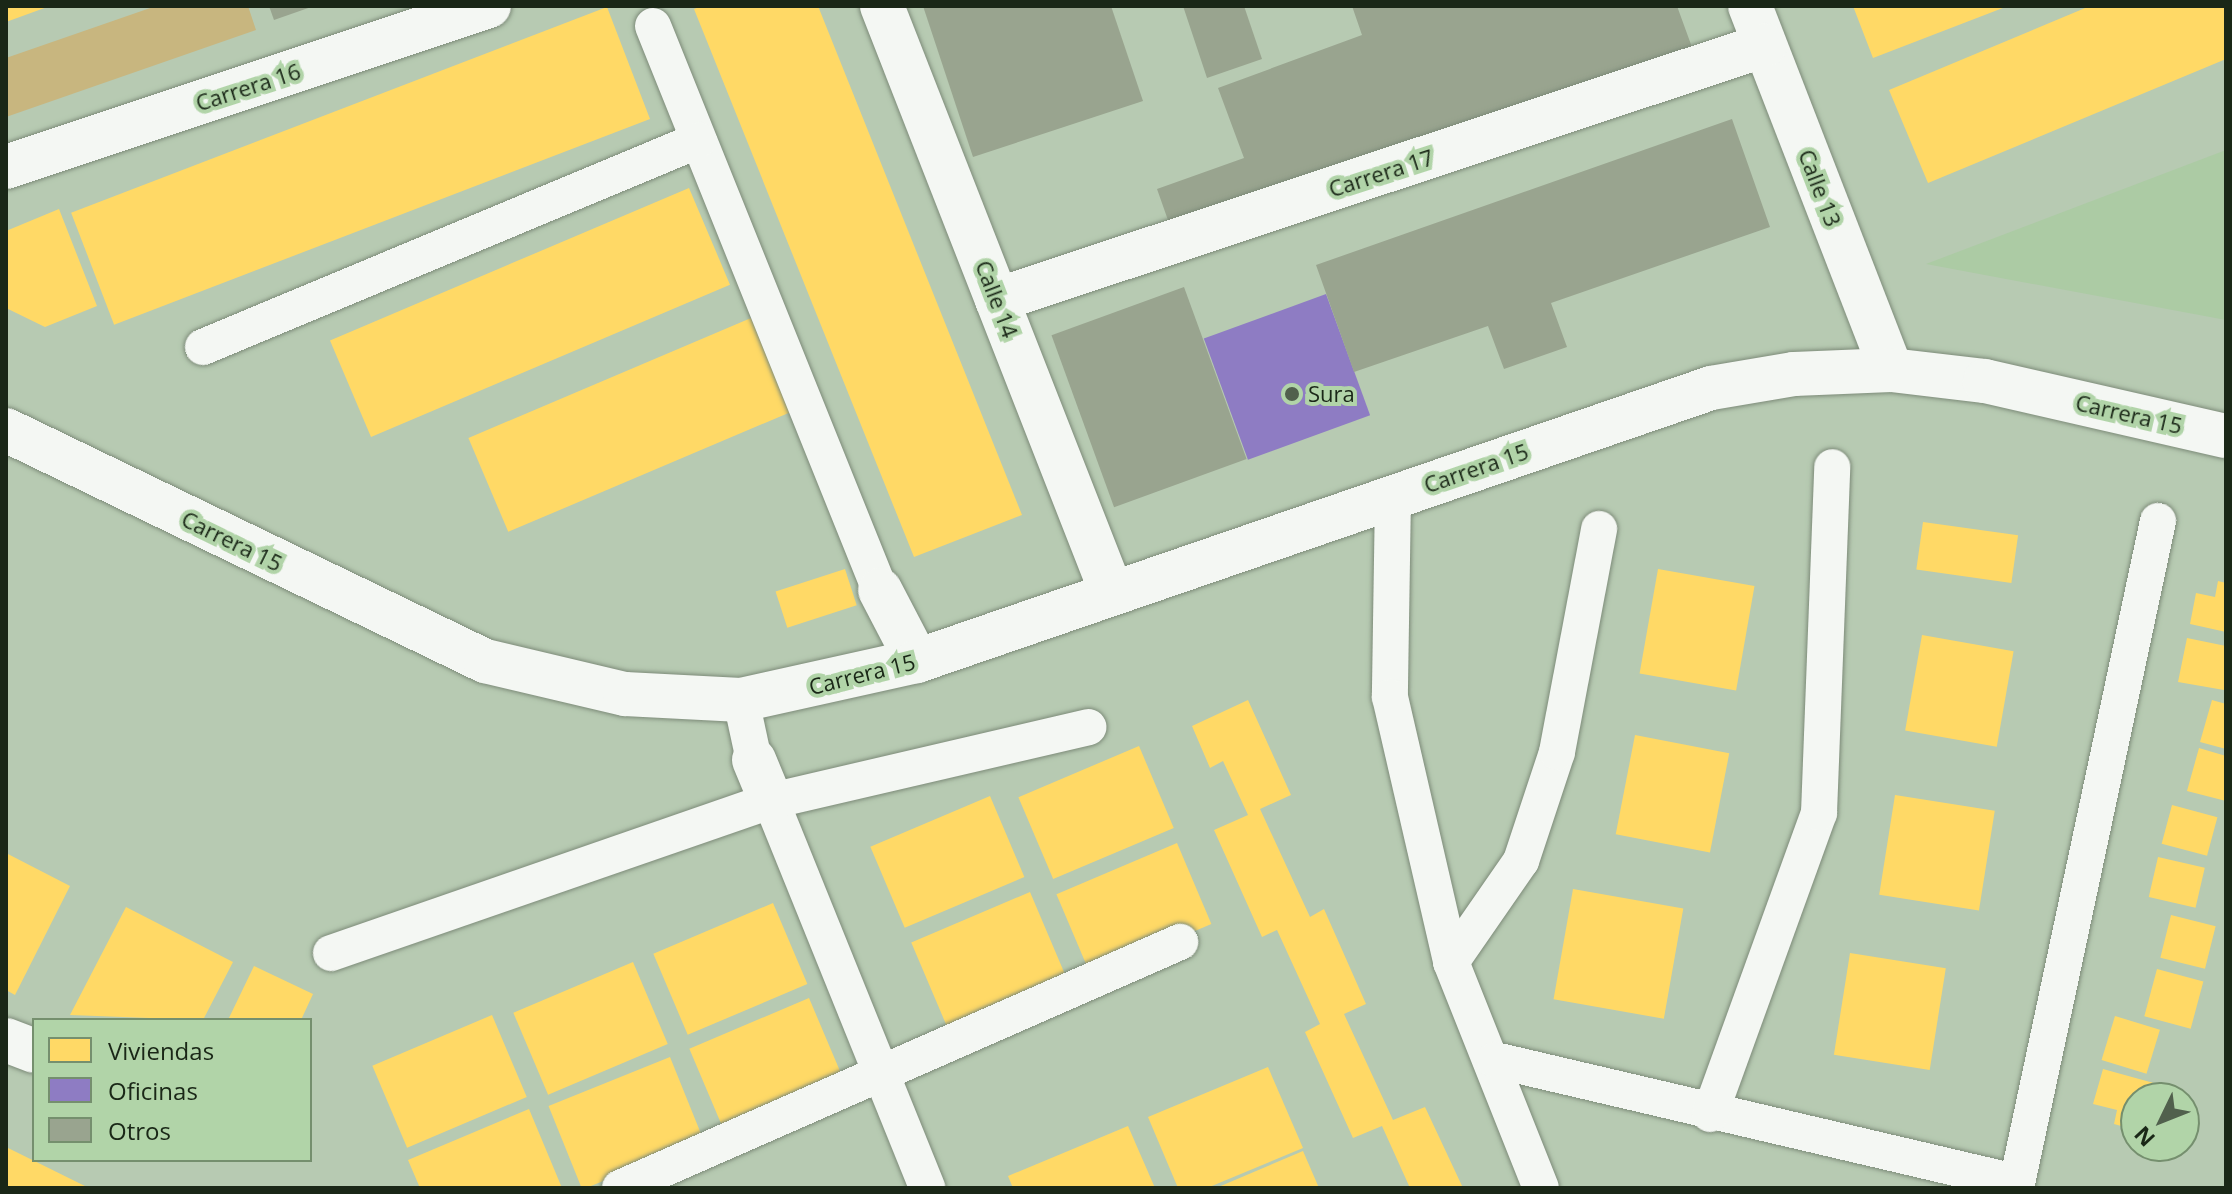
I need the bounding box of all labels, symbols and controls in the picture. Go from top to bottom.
street label: Carrera 16 [192,58,304,116]
street label: Carrera 17 [1325,144,1437,202]
street label: Calle 13 [1793,146,1847,230]
street label: Calle 14 [970,257,1024,341]
place label: Sura [1308,381,1355,407]
marker: Sura [1283,385,1301,403]
street label: Carrera 15 [2073,389,2185,439]
street label: Carrera 15 [1420,438,1532,498]
street label: Carrera 15 [177,505,287,577]
street label: Carrera 15 [806,648,918,700]
legend [32,1018,312,1162]
text: Viviendas [108,1034,214,1067]
text: Oficinas [108,1074,198,1107]
north arrow [2120,1082,2200,1162]
text: Otros [108,1114,171,1147]
text: N [2127,1120,2161,1154]

